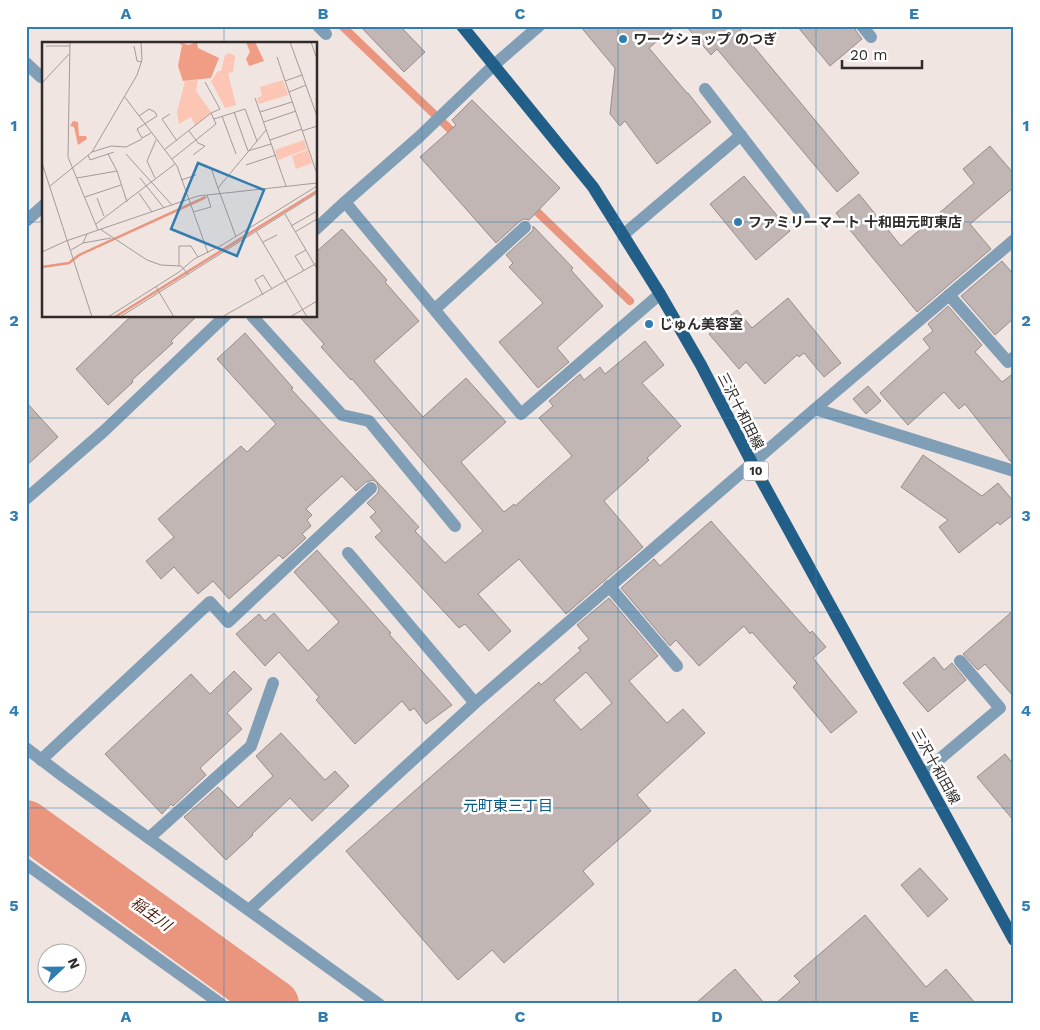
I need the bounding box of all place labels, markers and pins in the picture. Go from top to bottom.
place label: ワークショップ のつぎ [633,31,777,47]
marker: ワークショップ のつぎ [617,33,629,45]
place label: ファミリーマート 十和田元町東店 [748,214,962,230]
marker: ファミリーマート 十和田元町東店 [732,216,744,228]
place label: じゅん美容室 [659,316,743,332]
marker: じゅん美容室 [643,318,655,330]

